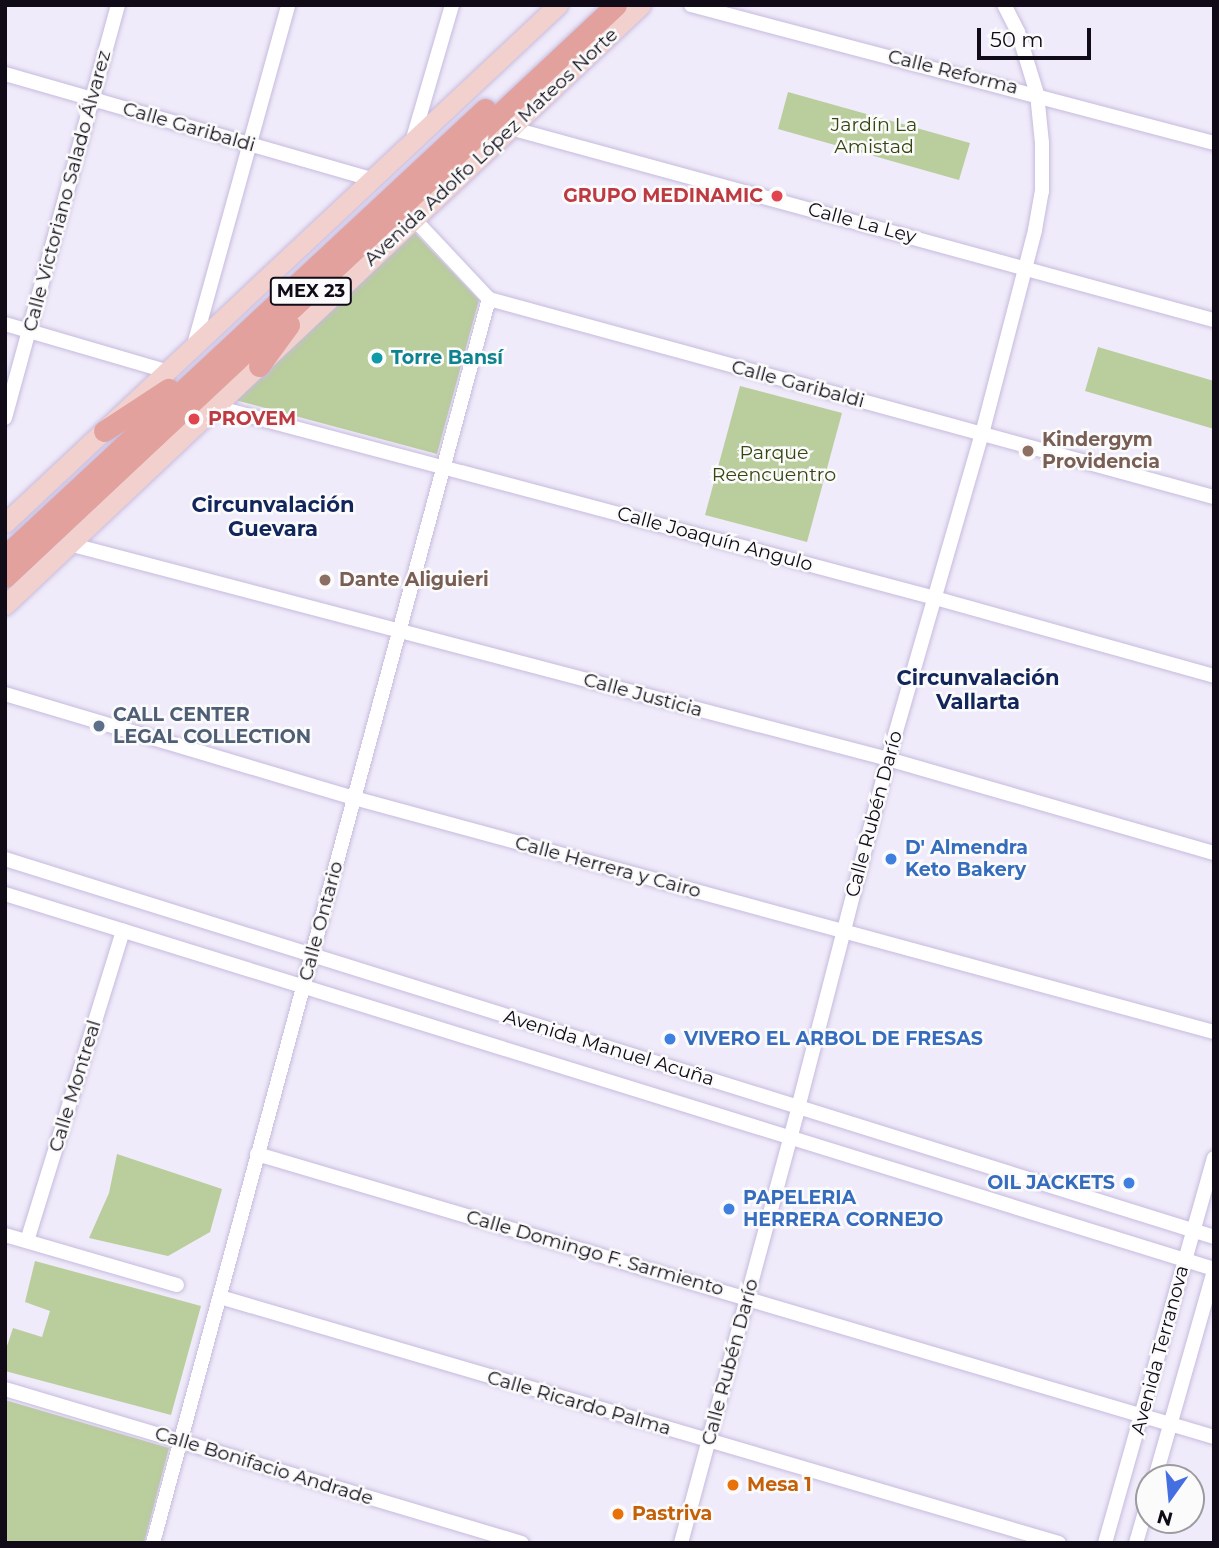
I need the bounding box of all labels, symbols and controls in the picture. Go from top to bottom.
scale bar [981,14,1095,58]
street label: Avenida Adolfo López Mateos Norte [359,23,623,271]
text: 50 m [990,27,1044,52]
street label: Calle Reforma [885,45,1021,99]
street label: Calle Victoriano Salado Álvarez [18,48,116,334]
street label: Calle Garibaldi [120,97,258,157]
park label: Jardín La Amistad [831,114,917,158]
place label: GRUPO MEDINAMIC [563,185,763,207]
marker: GRUPO MEDINAMIC [769,188,785,204]
street label: Calle La Ley [805,198,919,248]
road number: MEX 23 [269,276,353,306]
place label: Torre Bansí [391,347,503,369]
marker: Torre Bansí [369,350,385,366]
street label: Calle Garibaldi [729,355,867,413]
place label: PROVEM [208,408,296,430]
marker: PROVEM [186,411,202,427]
place label: Kindergym Providencia [1042,429,1160,473]
park label: Parque Reencuentro [712,442,836,486]
marker: Kindergym Providencia [1020,443,1036,459]
district label: Circunvalación Guevara [192,492,354,542]
street label: Calle Joaquín Angulo [615,502,815,576]
place label: Dante Aliguieri [339,569,489,591]
marker: Dante Aliguieri [317,572,333,588]
district label: Circunvalación Vallarta [897,665,1059,715]
street label: Calle Justicia [581,668,705,722]
place label: CALL CENTER LEGAL COLLECTION [113,704,311,748]
marker: CALL CENTER LEGAL COLLECTION [91,718,107,734]
street label: Calle Rubén Darío [841,728,907,900]
street label: Calle Herrera y Cairo [512,831,704,903]
place label: D' Almendra Keto Bakery [905,837,1028,881]
marker: D' Almendra Keto Bakery [883,851,899,867]
street label: Calle Ontario [294,859,348,983]
street label: Avenida Manuel Acuña [501,1005,717,1091]
street label: Calle Montreal [44,1017,106,1155]
place label: VIVERO EL ARBOL DE FRESAS [684,1028,983,1050]
marker: VIVERO EL ARBOL DE FRESAS [662,1031,678,1047]
place label: OIL JACKETS [987,1172,1115,1194]
marker: OIL JACKETS [1121,1175,1137,1191]
place label: PAPELERIA HERRERA CORNEJO [743,1187,943,1231]
marker: PAPELERIA HERRERA CORNEJO [721,1201,737,1217]
street label: Calle Domingo F. Sarmiento [464,1205,726,1301]
street label: Avenida Terranova [1126,1263,1194,1437]
street label: Calle Rubén Darío [697,1276,763,1448]
street label: Calle Ricardo Palma [484,1366,674,1440]
street label: Calle Bonifacio Andrade [152,1422,376,1510]
north arrow [1135,1464,1205,1534]
place label: Mesa 1 [747,1474,812,1496]
marker: Mesa 1 [725,1477,741,1493]
place label: Pastriva [632,1503,712,1525]
text: N [1155,1505,1175,1531]
marker: Pastriva [610,1506,626,1522]

